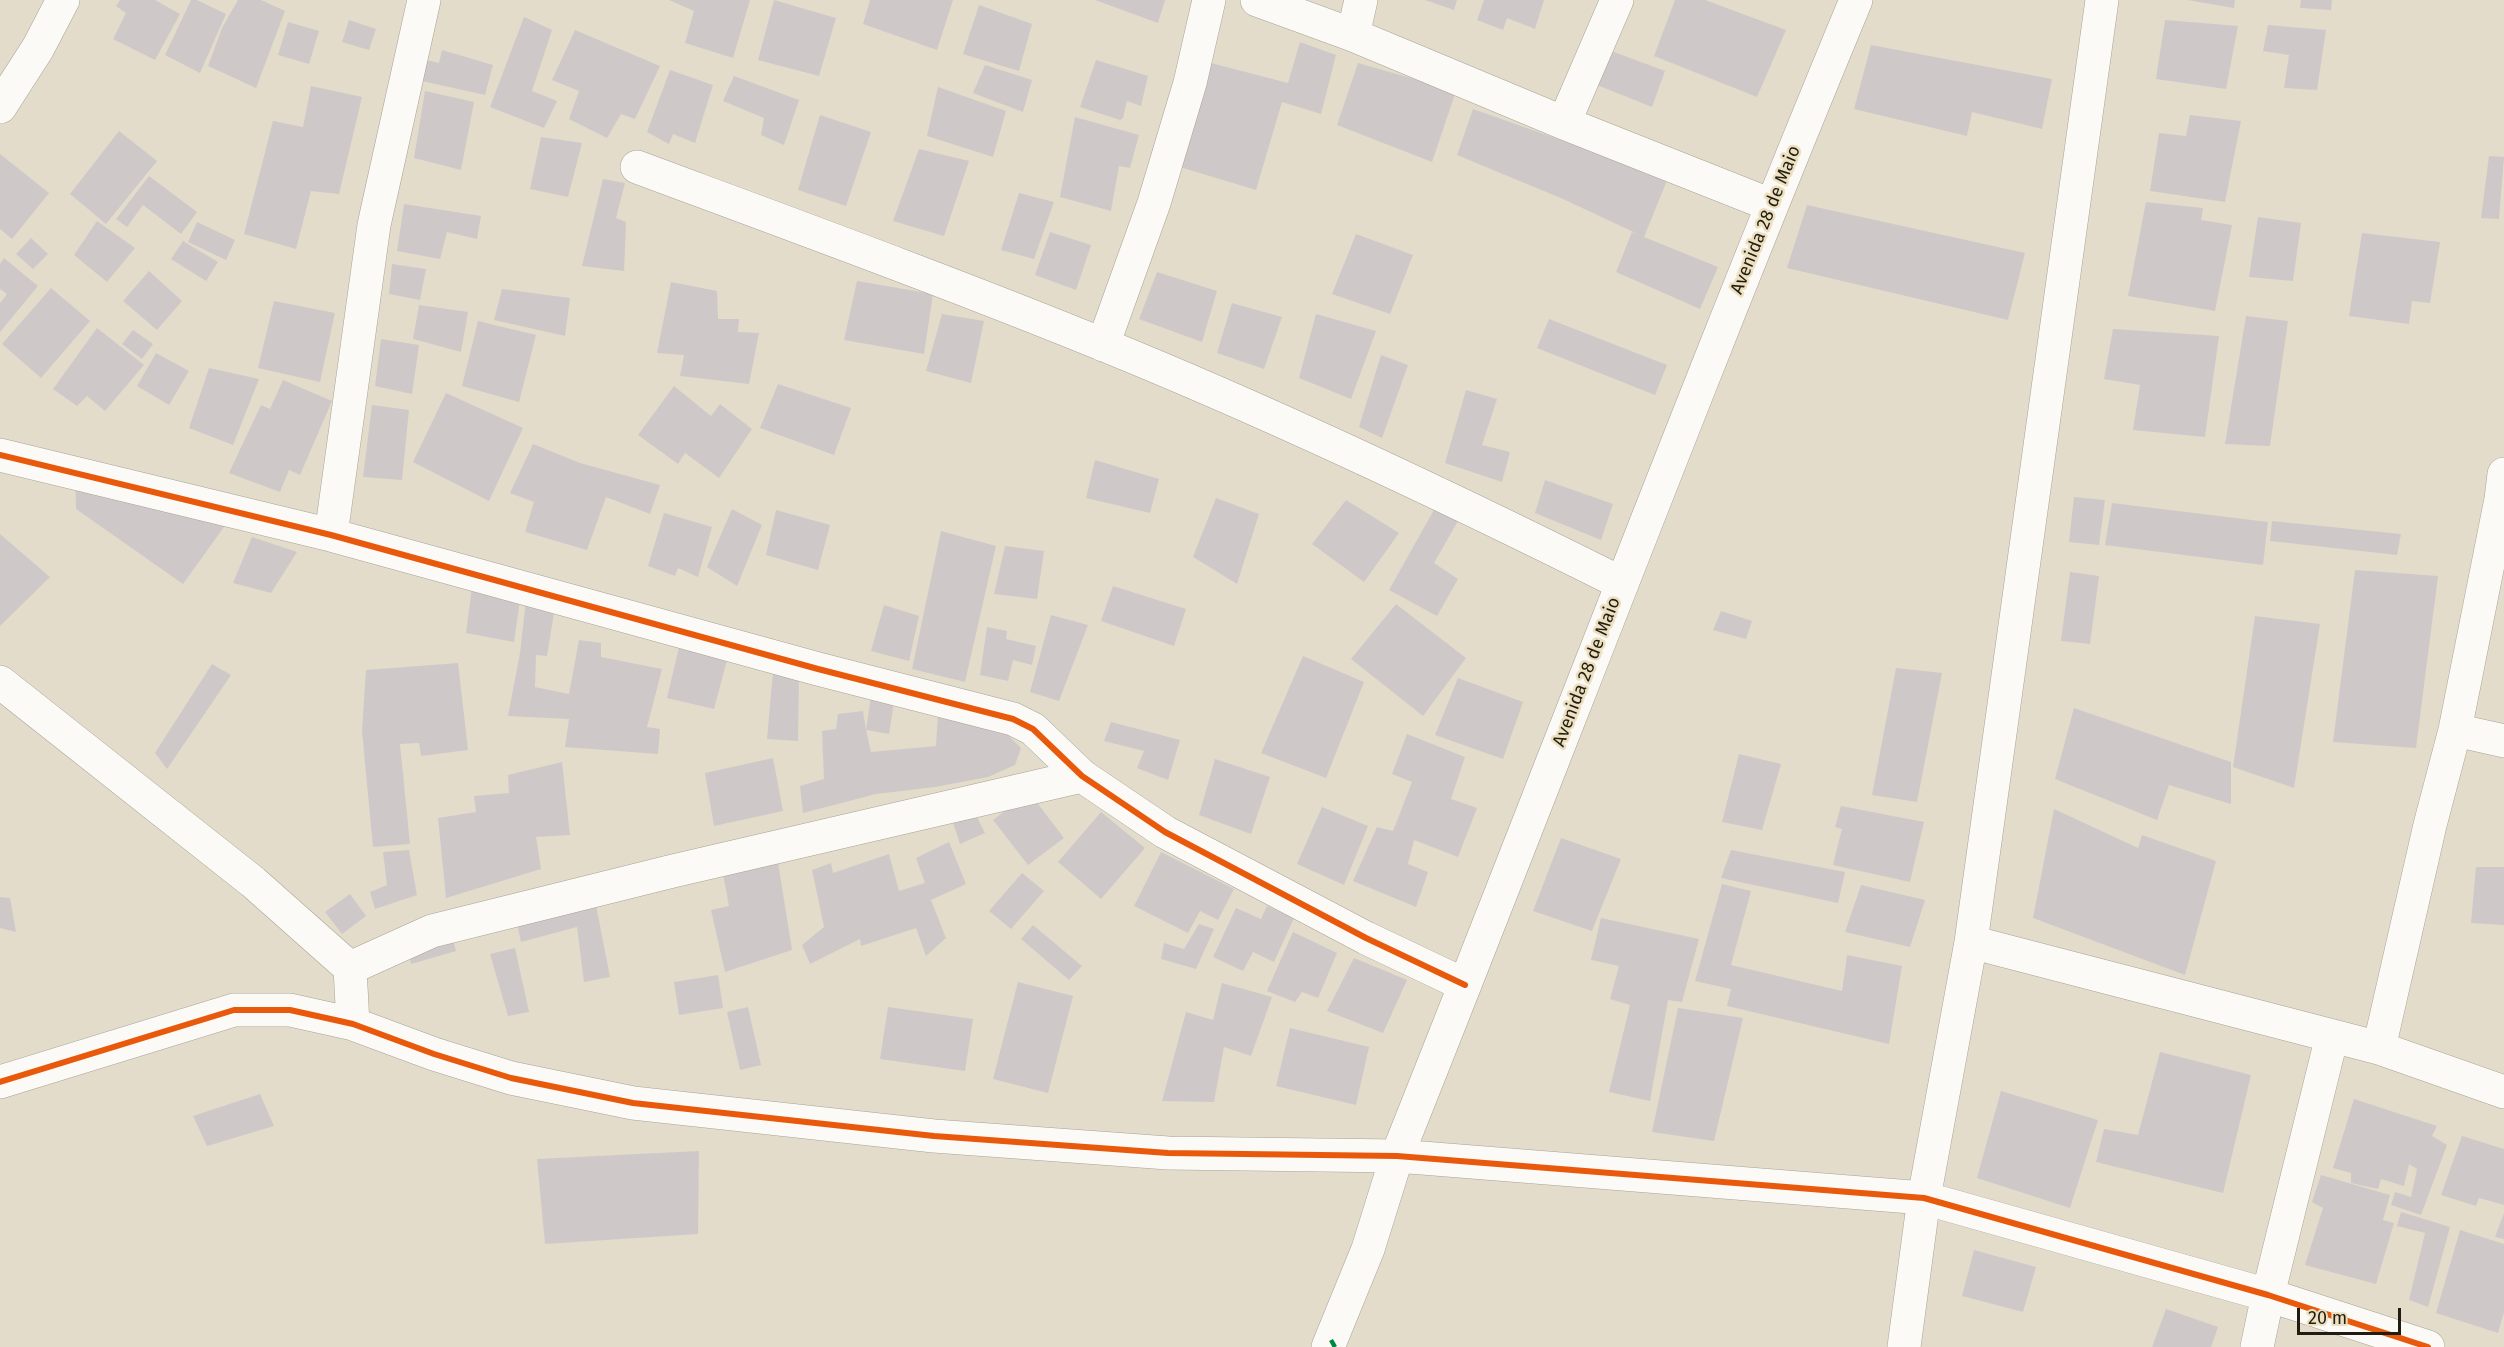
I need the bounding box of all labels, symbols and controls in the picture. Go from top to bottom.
street label: Avenida 28 de Maio [1726,143,1806,297]
street label: Avenida 28 de Maio [1549,594,1625,750]
scale bar [2300,1296,2404,1334]
text: 20 m [2308,1307,2347,1329]

